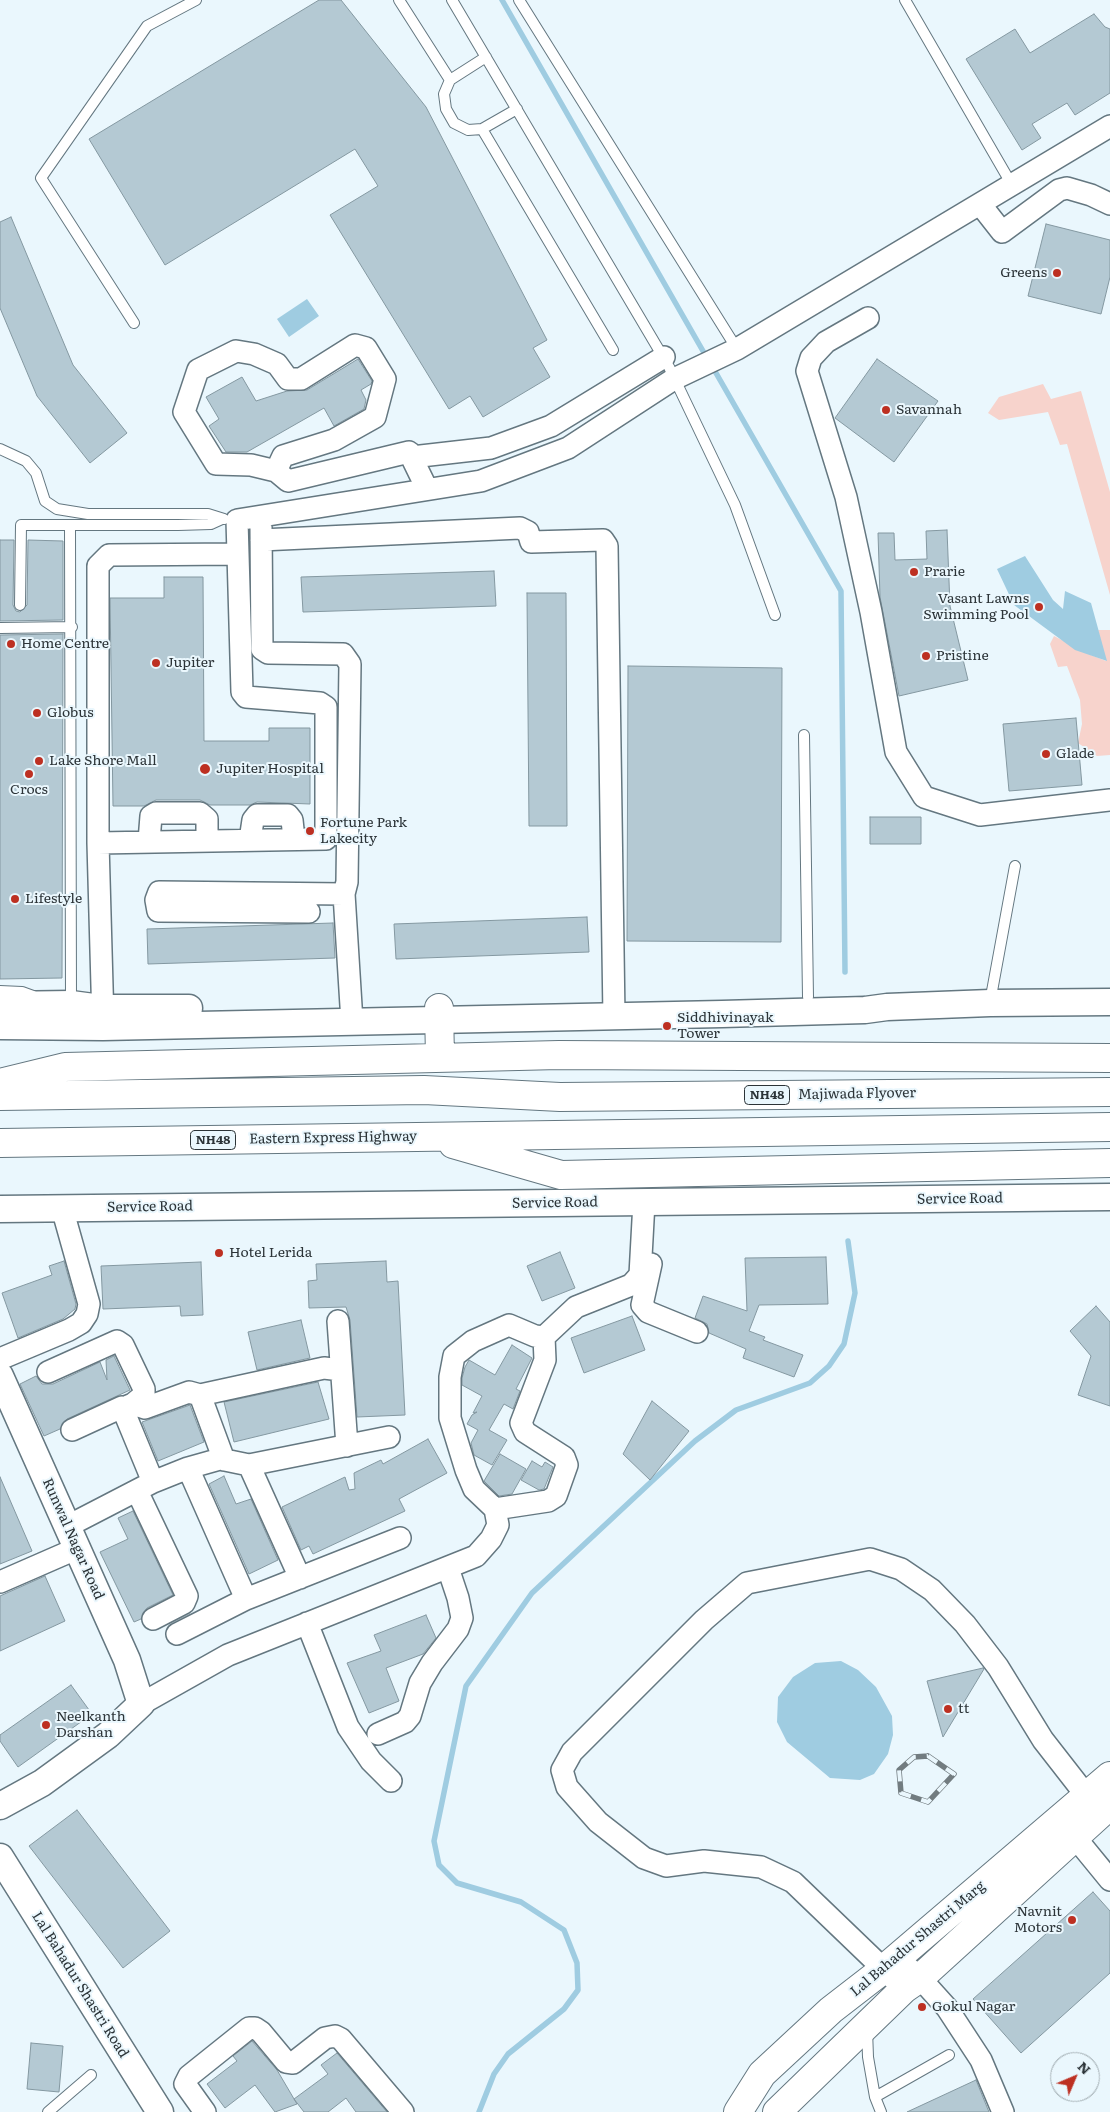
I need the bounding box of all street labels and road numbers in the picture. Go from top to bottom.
street label: Majiwada Flyover [798,1085,916,1103]
road number: NH48 [744,1086,790,1104]
street label: Eastern Express Highway [249,1128,417,1148]
road number: NH48 [190,1130,236,1150]
street label: Service Road [917,1190,1003,1208]
street label: Service Road [512,1194,598,1212]
street label: Service Road [107,1198,193,1216]
street label: Runwal Nagar Road [39,1476,107,1602]
street label: Lal Bahadur Shastri Marg [847,1878,989,2000]
street label: Lal Bahadur Shastri Road [28,1909,132,2061]

